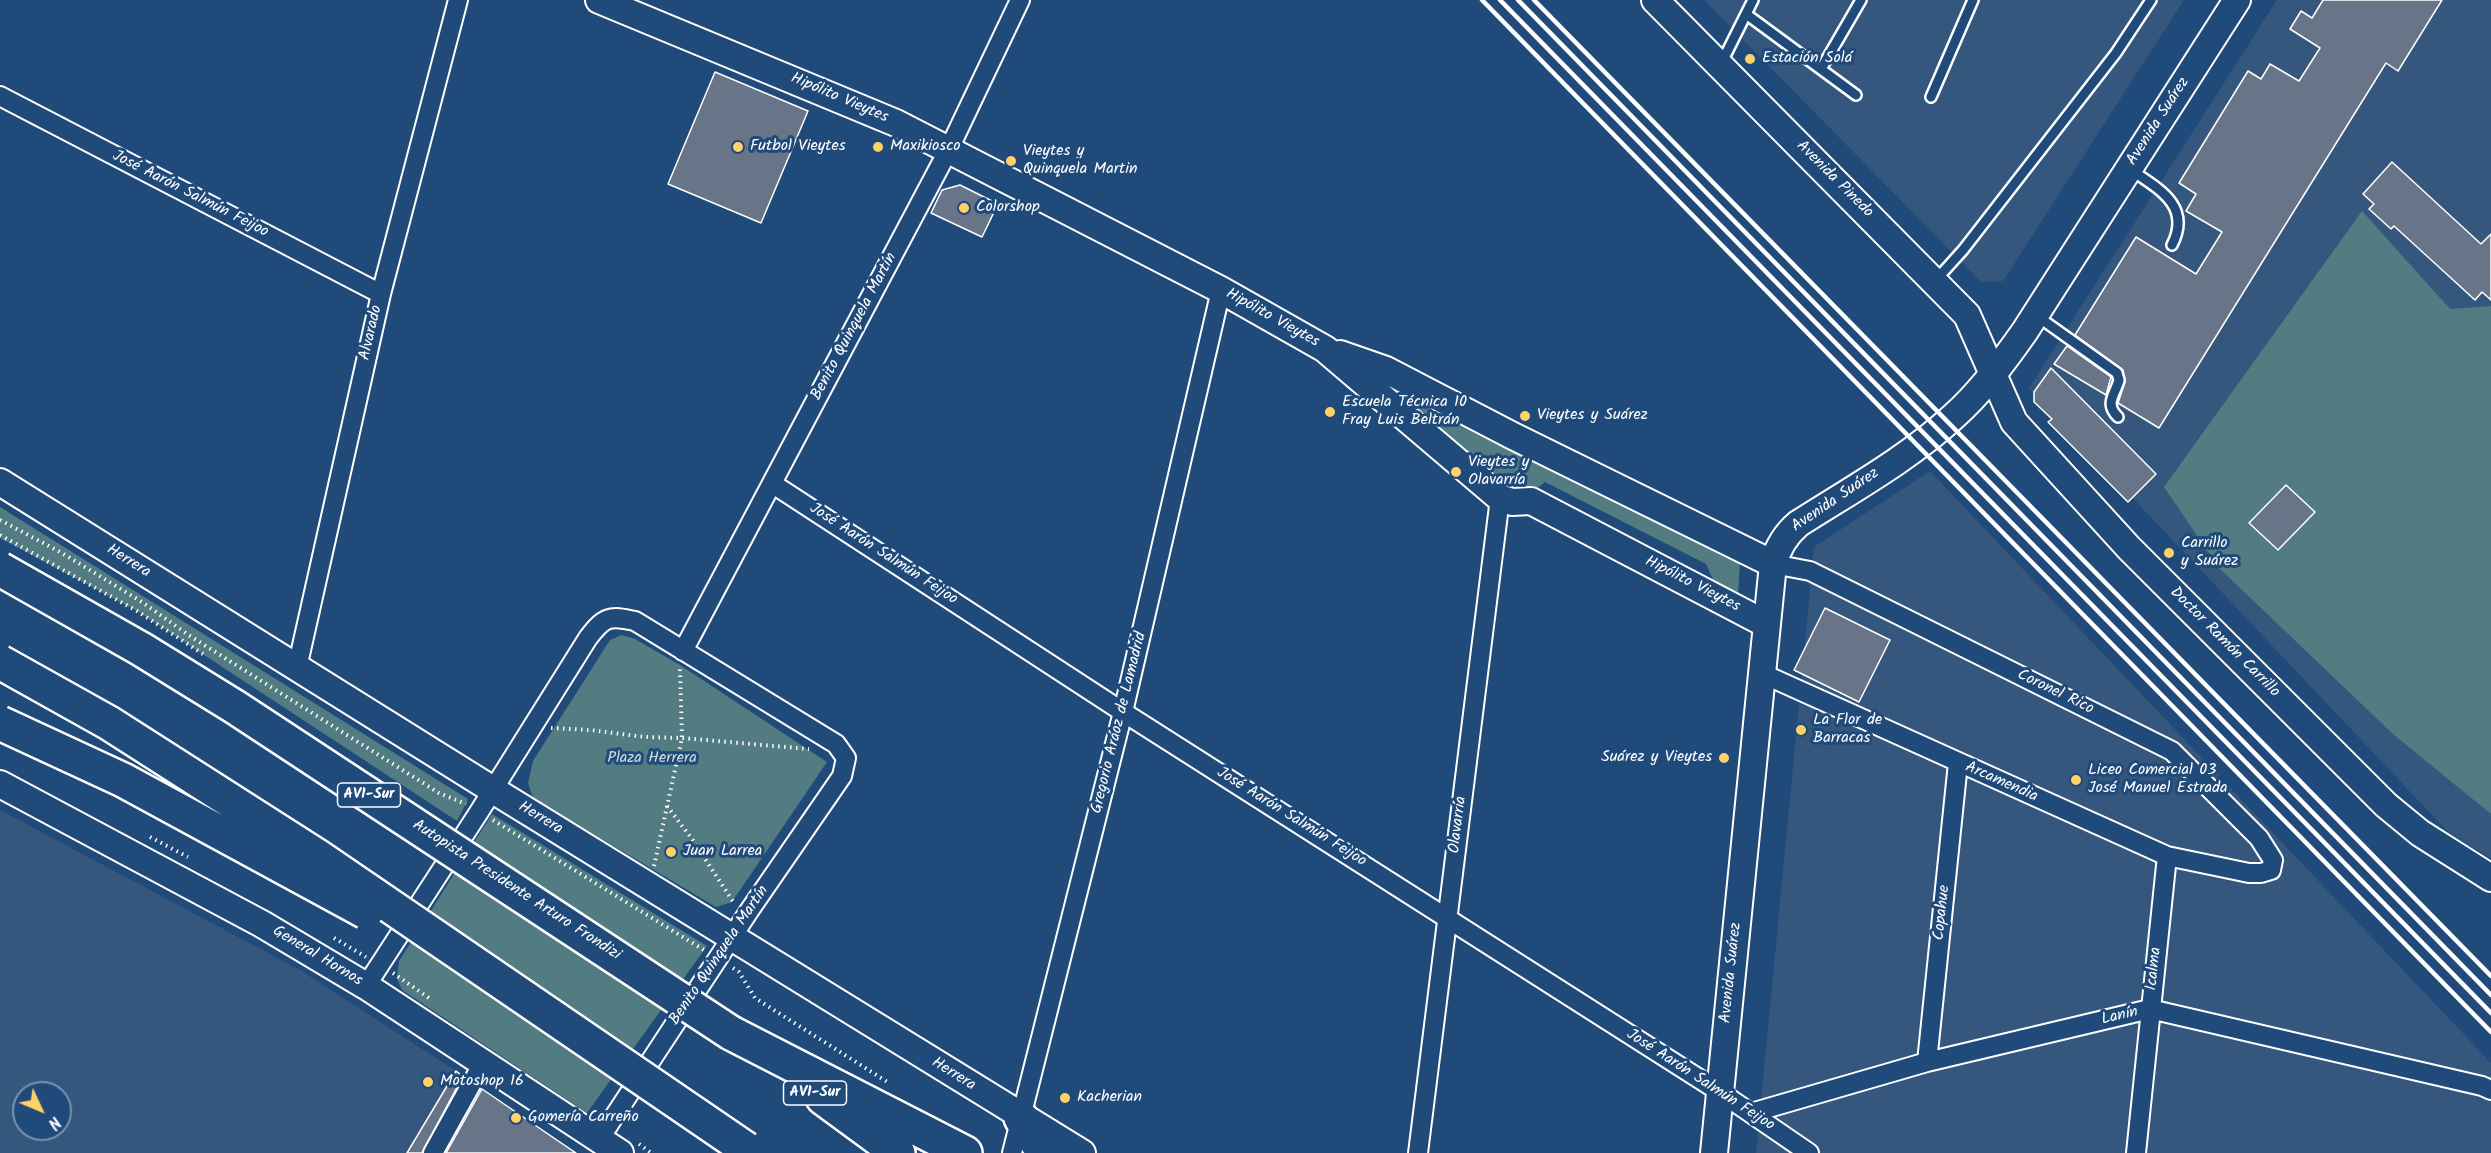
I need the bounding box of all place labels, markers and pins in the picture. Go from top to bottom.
place label: Estación Solá [1762,49,1852,69]
marker: Estación Solá [1743,52,1757,66]
place label: Futbol Vieytes [750,137,845,157]
place label: Maxikiosco [890,137,961,157]
marker: Futbol Vieytes [731,140,745,154]
marker: Maxikiosco [871,140,885,154]
place label: Vieytes y Quinquela Martin [1023,142,1138,180]
marker: Vieytes y Quinquela Martin [1004,154,1018,168]
place label: Colorshop [976,198,1040,218]
marker: Colorshop [957,201,971,215]
place label: Escuela Técnica 10 Fray Luis Beltrán [1342,393,1467,431]
marker: Escuela Técnica 10 Fray Luis Beltrán [1323,405,1337,419]
place label: Vieytes y Suárez [1537,406,1648,426]
marker: Vieytes y Suárez [1518,409,1532,423]
place label: Vieytes y Olavarría [1468,453,1529,491]
marker: Vieytes y Olavarría [1449,465,1463,479]
place label: Carrillo y Suárez [2181,534,2238,572]
marker: Carrillo y Suárez [2162,546,2176,560]
place label: La Flor de Barracas [1813,711,1882,749]
marker: La Flor de Barracas [1794,723,1808,737]
place label: Suárez y Vieytes [1601,748,1712,768]
marker: Suárez y Vieytes [1717,751,1731,765]
place label: Liceo Comercial 03 José Manuel Estrada [2088,761,2228,799]
marker: Liceo Comercial 03 José Manuel Estrada [2069,773,2083,787]
place label: Juan Larrea [683,842,762,862]
marker: Juan Larrea [664,845,678,859]
place label: Motoshop 16 [440,1072,524,1092]
marker: Motoshop 16 [421,1075,435,1089]
place label: Kacherian [1077,1088,1142,1108]
marker: Kacherian [1058,1091,1072,1105]
place label: Gomería Carreño [528,1108,639,1128]
marker: Gomería Carreño [509,1111,523,1125]

